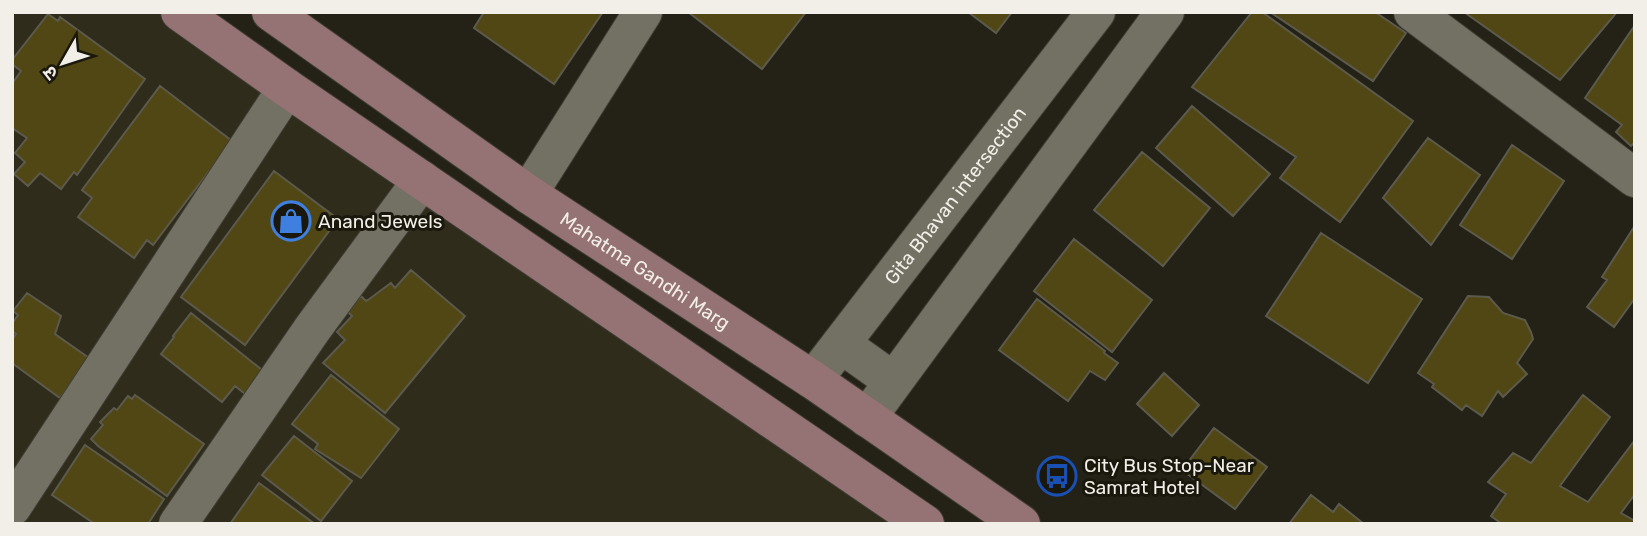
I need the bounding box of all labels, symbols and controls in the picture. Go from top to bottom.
north arrow [28,28,98,98]
text: उ [37,61,63,85]
street label: Gita Bhavan intersection [880,102,1031,289]
shop icon: Anand Jewels [270,200,312,242]
street label: Mahatma Gandhi Marg [556,207,734,335]
place label: Anand Jewels [318,210,443,233]
place label: City Bus Stop-Near Samrat Hotel [1084,454,1255,499]
bus stop icon: City Bus Stop-Near Samrat Hotel [1036,455,1078,497]

